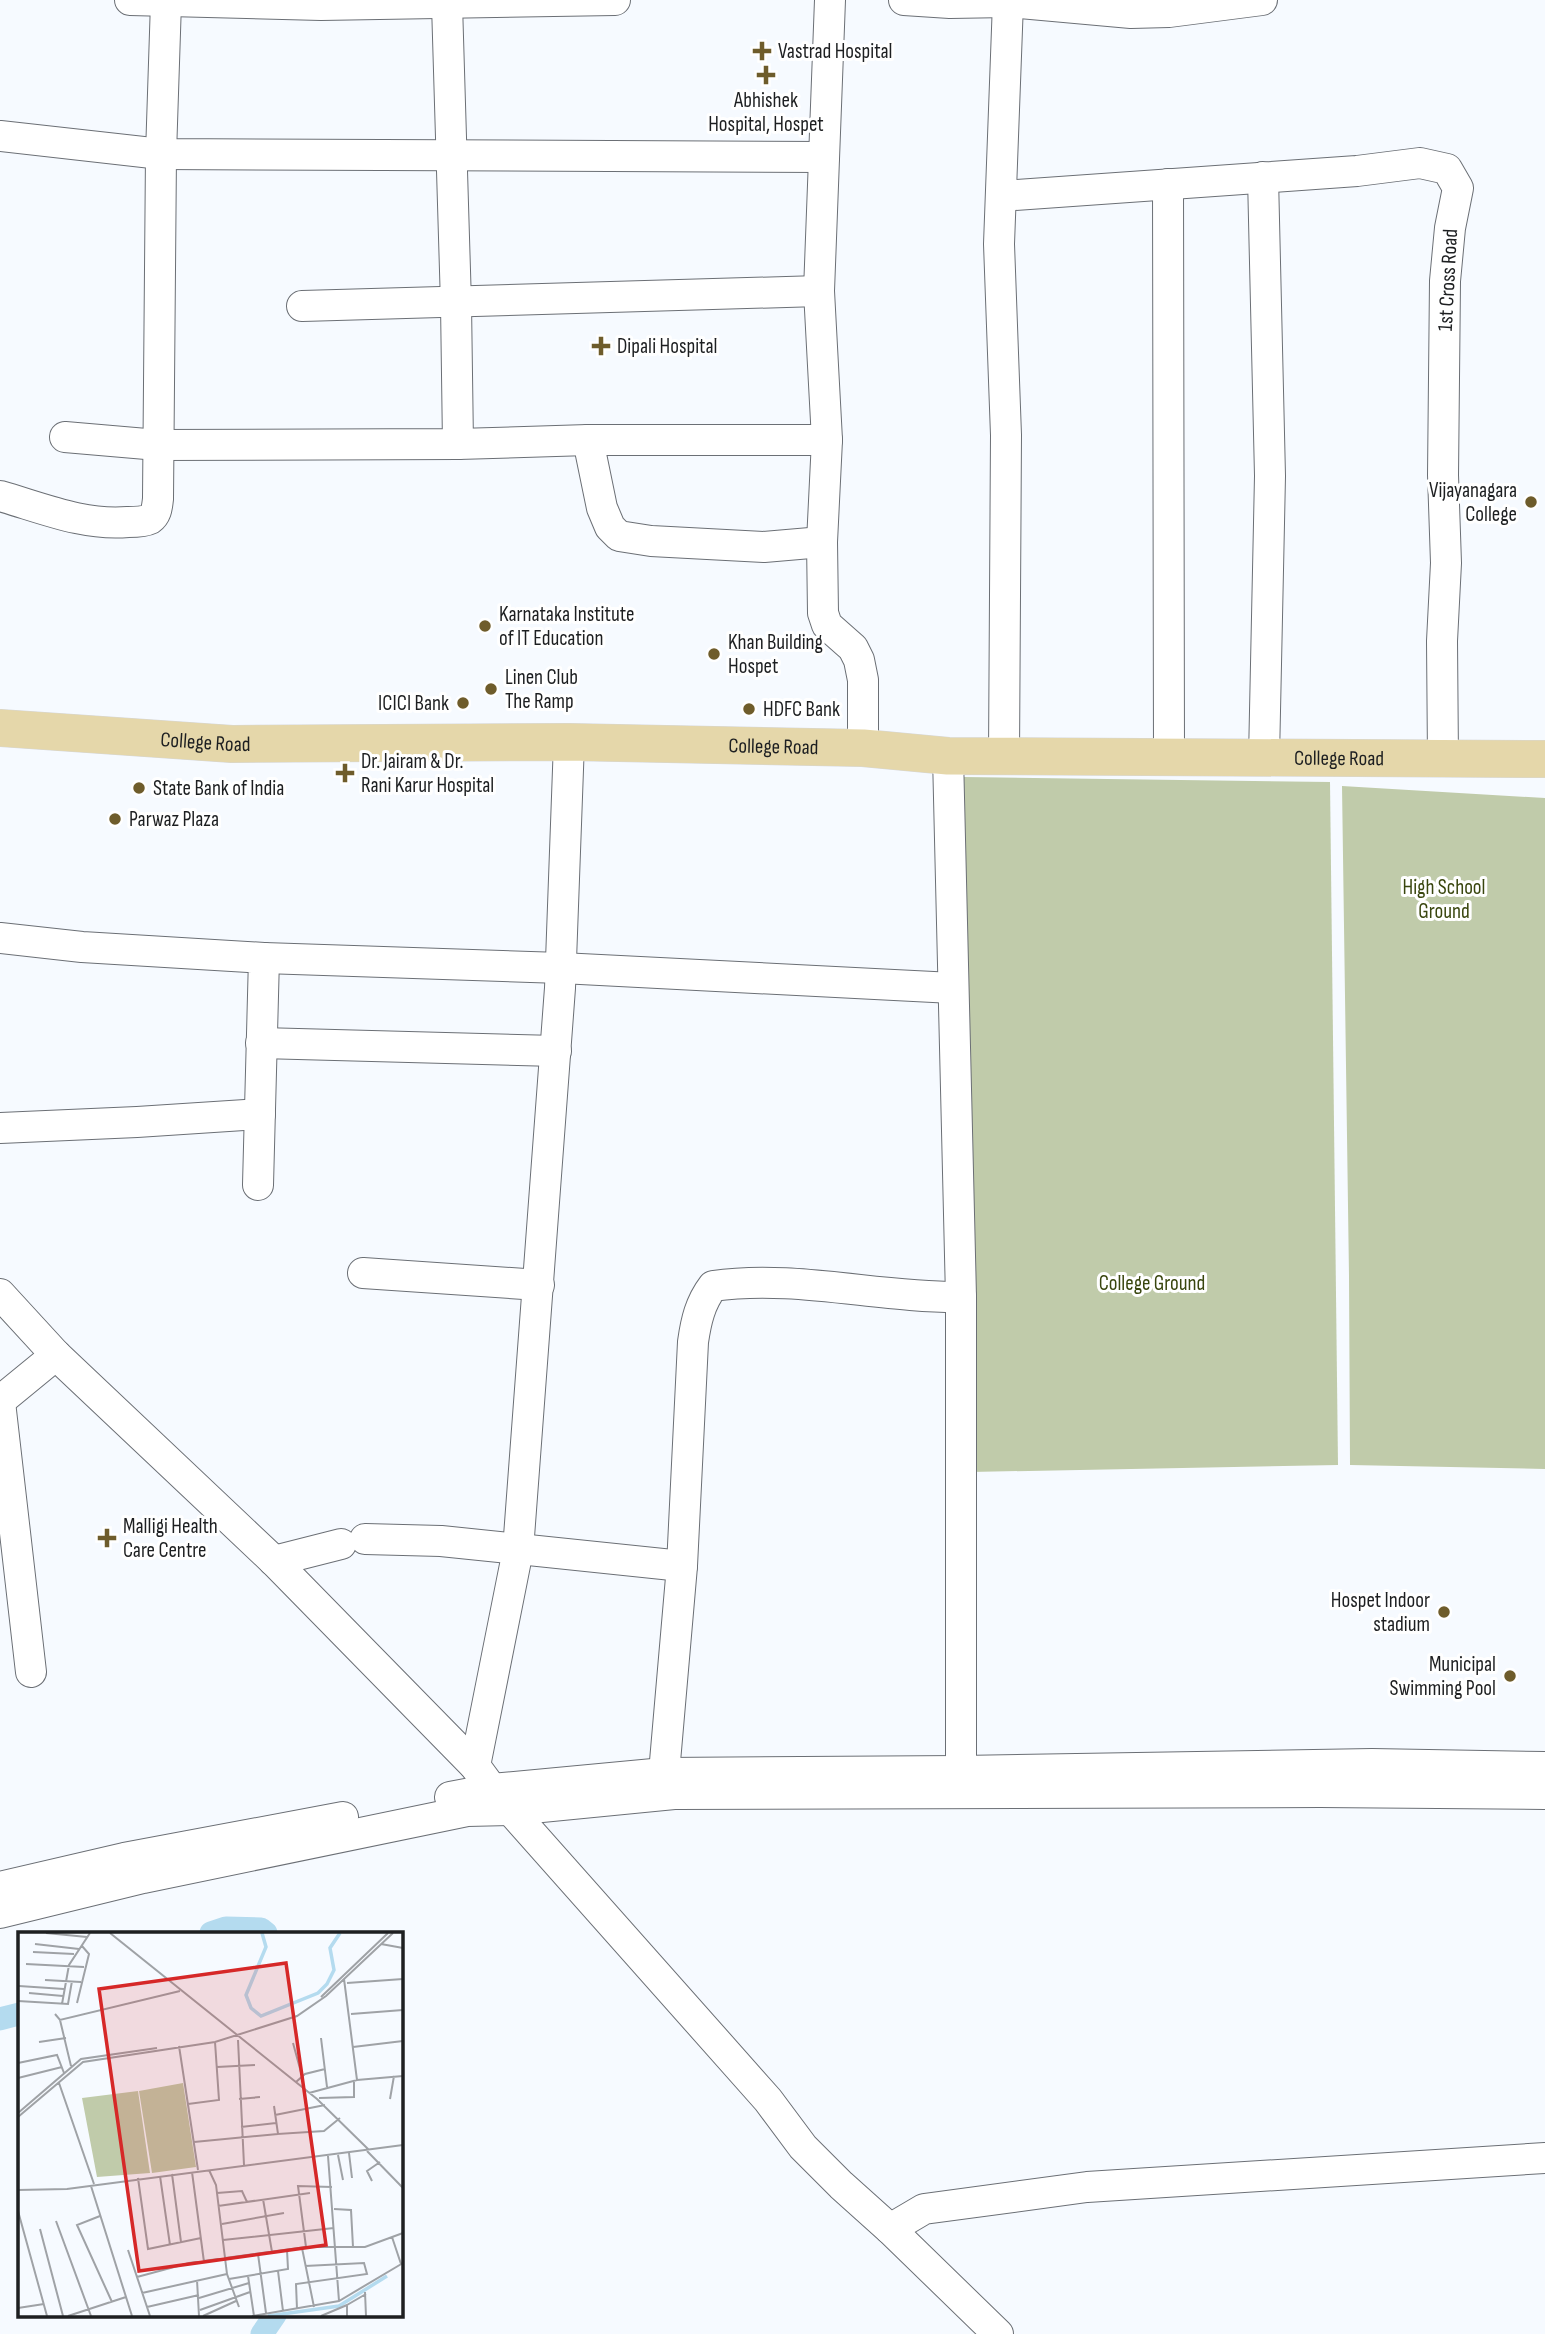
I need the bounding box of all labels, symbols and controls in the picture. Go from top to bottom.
place label: Vastrad Hospital [778,39,893,64]
marker: Vastrad Hospital [752,41,772,61]
marker: Abhishek Hospital, Hospet [756,65,776,85]
place label: Abhishek Hospital, Hospet [708,88,824,137]
street label: 1st Cross Road [1433,228,1463,332]
place label: Dipali Hospital [617,334,717,359]
marker: Dipali Hospital [591,336,611,356]
place label: Vijayanagara College [1429,478,1517,527]
marker: Vijayanagara College [1523,494,1539,510]
place label: Karnataka Institute of IT Education [499,602,634,651]
marker: Karnataka Institute of IT Education [477,618,493,634]
place label: Khan Building Hospet [728,630,823,679]
marker: Khan Building Hospet [706,646,722,662]
place label: Linen Club The Ramp [505,665,578,714]
marker: Linen Club The Ramp [483,681,499,697]
place label: ICICI Bank [378,691,449,716]
marker: ICICI Bank [455,695,471,711]
place label: HDFC Bank [763,697,840,722]
marker: HDFC Bank [741,701,757,717]
street label: College Road [160,727,251,757]
street label: College Road [728,733,819,760]
street label: College Road [1294,745,1384,771]
place label: Dr. Jairam & Dr. Rani Karur Hospital [361,749,494,798]
marker: Dr. Jairam & Dr. Rani Karur Hospital [335,763,355,783]
place label: State Bank of India [153,776,284,801]
marker: State Bank of India [131,780,147,796]
place label: Parwaz Plaza [129,807,219,832]
marker: Parwaz Plaza [107,811,123,827]
park label: High School Ground [1403,875,1486,924]
park label: College Ground [1099,1271,1205,1296]
place label: Malligi Health Care Centre [123,1514,218,1563]
marker: Malligi Health Care Centre [97,1528,117,1548]
place label: Hospet Indoor stadium [1331,1588,1430,1637]
marker: Hospet Indoor stadium [1436,1604,1452,1620]
place label: Municipal Swimming Pool [1390,1652,1496,1701]
marker: Municipal Swimming Pool [1502,1668,1518,1684]
inset map [18,1932,402,2316]

